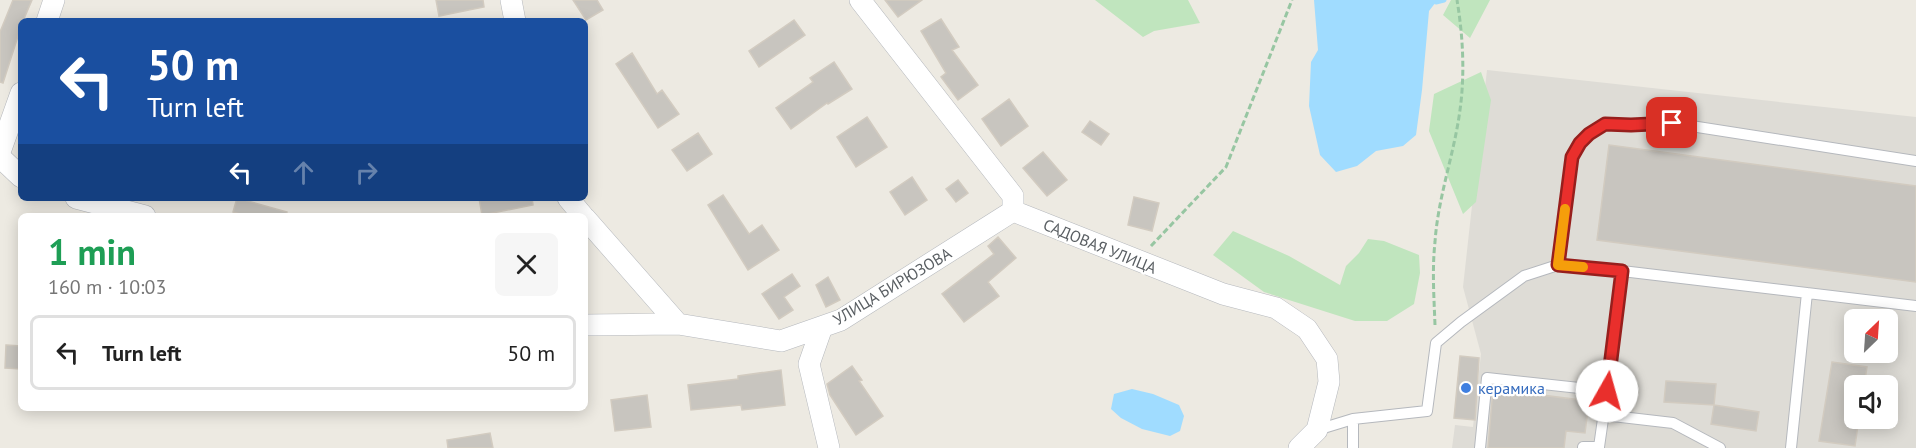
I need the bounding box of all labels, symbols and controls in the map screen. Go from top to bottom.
text: 50 m [147,37,239,92]
icon: left [48,42,126,120]
text: Turn left [147,90,244,124]
pin [1646,97,1697,148]
icon: arrive [1655,106,1688,139]
icon: left [224,156,257,189]
icon: ahead [287,156,320,189]
icon: right [350,156,383,189]
street label: САДОВАЯ УЛИЦА [1040,214,1160,278]
text: 1 min [48,228,136,275]
button: close [495,233,558,296]
street label: УЛИЦА БИРЮЗОВА [829,242,955,329]
text: 160 m · 10:03 [48,274,166,300]
north arrow [1844,309,1898,363]
map controls [1844,309,1898,429]
icon: left [51,336,84,369]
text: Turn left [102,339,182,367]
text: 50 m [507,339,555,367]
position arrow [1575,359,1639,423]
button: sound [1844,375,1898,429]
place label: керамика [1478,378,1545,398]
marker: керамика [1459,381,1473,395]

